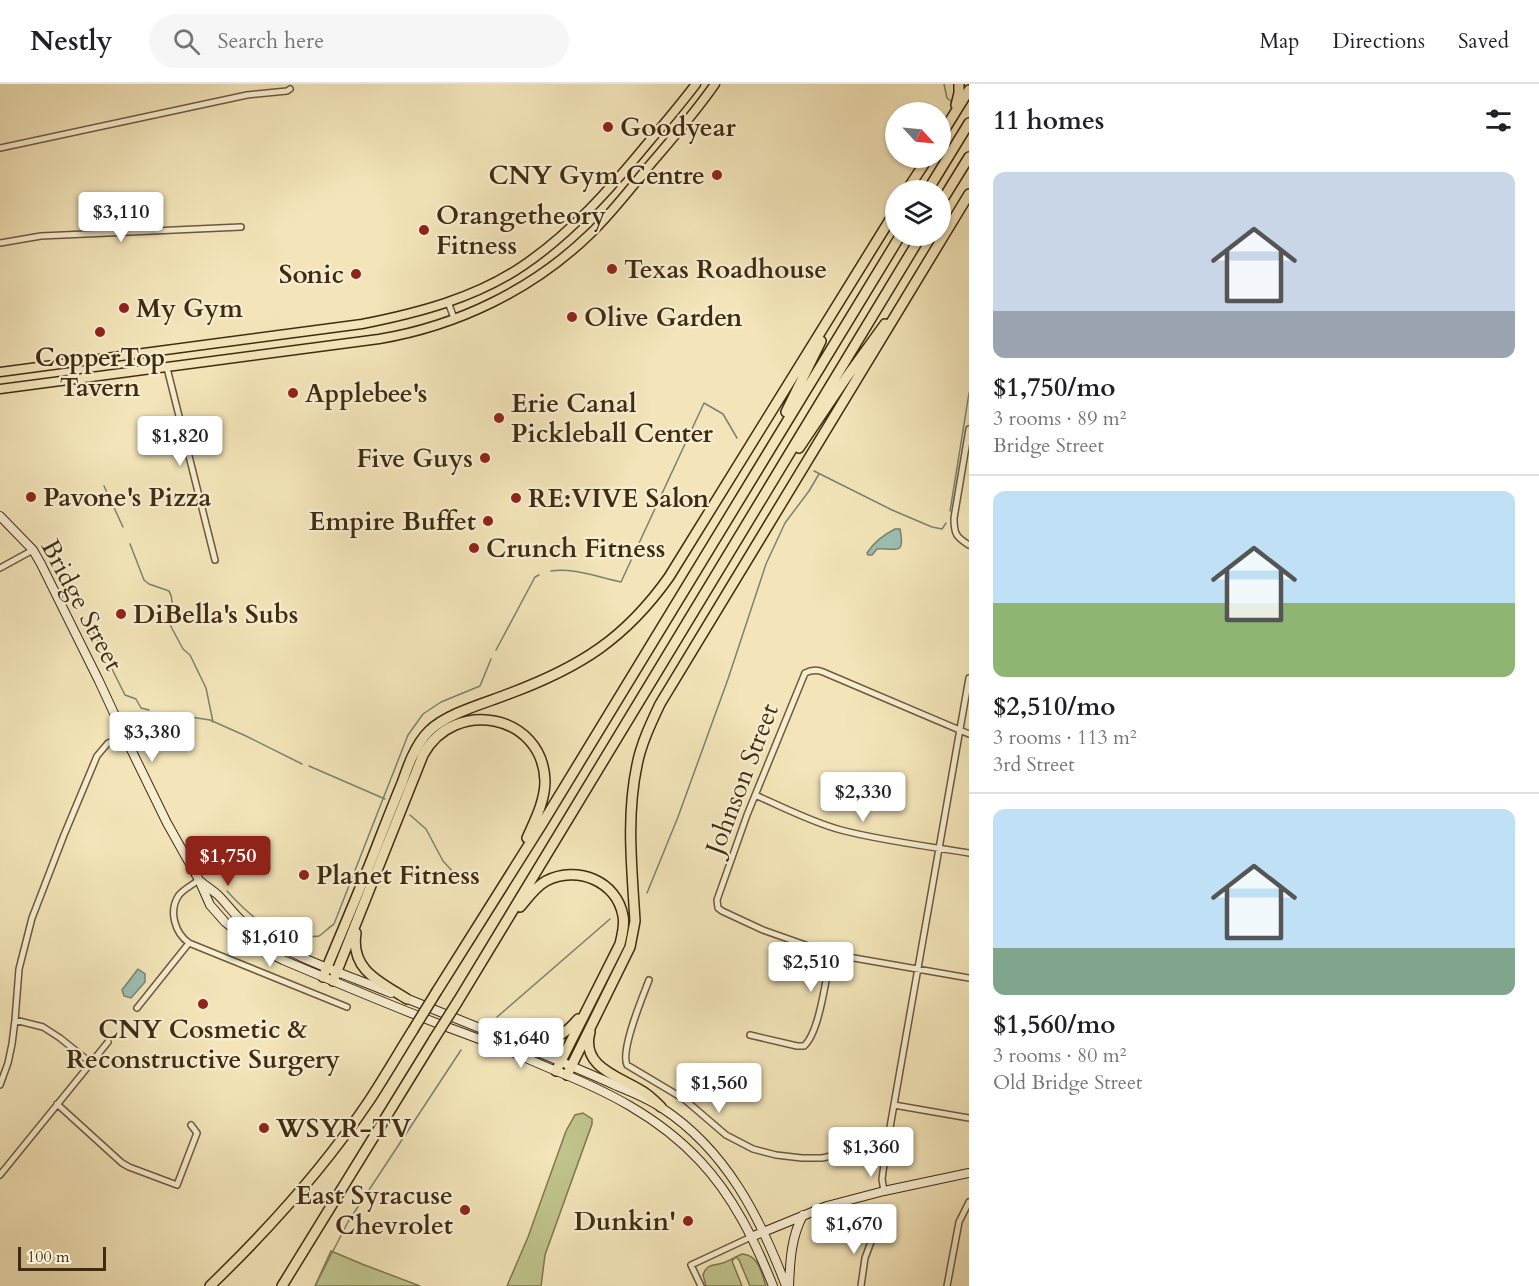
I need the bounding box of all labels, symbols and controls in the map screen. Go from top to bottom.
search box [149,14,569,68]
text: Nestly [30,22,113,60]
icon: search [170,25,203,58]
text: Search here [218,26,324,56]
text: Map [1259,27,1299,56]
text: Directions [1332,27,1425,56]
text: Saved [1458,27,1509,56]
north arrow [885,102,951,168]
map controls [885,102,951,246]
text: 11 homes [993,103,1104,138]
icon: filters [1482,104,1515,137]
place label: Goodyear [620,110,737,145]
marker: Goodyear [601,120,615,134]
place label: CNY Gym Centre [488,158,705,193]
marker: CNY Gym Centre [710,168,724,182]
button: layers [885,180,951,246]
pin: $3,110 [72,192,170,243]
text: $3,110 [92,198,150,225]
place label: Orangetheory Fitness [436,198,606,263]
icon: home [1200,211,1308,319]
marker: Orangetheory Fitness [417,223,431,237]
place label: Texas Roadhouse [624,252,827,287]
place label: Sonic [279,257,344,292]
marker: Texas Roadhouse [605,262,619,276]
marker: Sonic [349,267,363,281]
place label: My Gym [136,291,243,326]
place label: Olive Garden [584,300,743,335]
marker: My Gym [117,301,131,315]
marker: Olive Garden [565,310,579,324]
marker: CopperTop Tavern [93,325,107,339]
place label: CopperTop Tavern [35,340,165,405]
text: $1,750/mo [993,370,1116,405]
place label: Applebee's [305,376,427,411]
marker: Applebee's [286,386,300,400]
place label: Erie Canal Pickleball Center [511,386,713,451]
text: 3 rooms · 89 m² [993,405,1126,432]
marker: Erie Canal Pickleball Center [492,411,506,425]
pin: $1,820 [131,416,229,467]
text: $1,820 [151,422,209,449]
text: Bridge Street [993,432,1104,459]
place label: Five Guys [356,441,473,476]
marker: Five Guys [478,451,492,465]
place label: Pavone's Pizza [43,480,212,515]
place label: RE:VIVE Salon [528,481,710,516]
marker: Pavone's Pizza [24,490,38,504]
marker: RE:VIVE Salon [509,491,523,505]
place label: Empire Buffet [309,504,476,539]
marker: Empire Buffet [481,514,495,528]
icon: home [1200,530,1308,638]
place label: Crunch Fitness [486,531,665,566]
street label: Bridge Street [33,533,131,677]
marker: Crunch Fitness [467,541,481,555]
place label: DiBella's Subs [133,597,298,632]
marker: DiBella's Subs [114,607,128,621]
text: $2,510/mo [993,689,1116,724]
street label: Johnson Street [696,699,787,863]
pin: $3,380 [103,712,201,763]
text: $3,380 [123,718,181,745]
text: 3 rooms · 113 m² [993,724,1137,751]
text: 3rd Street [993,751,1075,778]
pin: $2,330 [814,772,912,823]
text: $2,330 [834,778,892,805]
pin: $1,750 [179,836,277,887]
text: $1,750 [199,842,257,869]
icon: home [1200,848,1308,956]
place label: Planet Fitness [316,858,480,893]
marker: Planet Fitness [297,868,311,882]
pin: $1,610 [221,917,319,968]
text: $1,610 [241,923,299,950]
pin: $2,510 [762,942,860,993]
text: $2,510 [782,948,840,975]
marker: CNY Cosmetic & Reconstructive Surgery [196,997,210,1011]
text: $1,560/mo [993,1007,1116,1042]
place label: CNY Cosmetic & Reconstructive Surgery [66,1012,340,1077]
pin: $1,640 [472,1018,570,1069]
text: $1,640 [492,1024,550,1051]
text: 3 rooms · 80 m² [993,1042,1126,1069]
pin: $1,560 [670,1063,768,1114]
text: $1,560 [690,1069,748,1096]
text: Old Bridge Street [993,1069,1142,1096]
place label: WSYR-TV [275,1111,412,1146]
marker: WSYR-TV [257,1121,271,1135]
pin: $1,360 [822,1127,920,1178]
text: $1,360 [842,1133,900,1160]
place label: East Syracuse Chevrolet [295,1178,453,1243]
marker: East Syracuse Chevrolet [458,1203,472,1217]
place label: Dunkin' [574,1204,676,1239]
pin: $1,670 [805,1204,903,1255]
text: $1,670 [825,1210,883,1237]
marker: Dunkin' [681,1214,695,1228]
scale bar [18,1244,106,1272]
text: 100 m [27,1246,69,1268]

